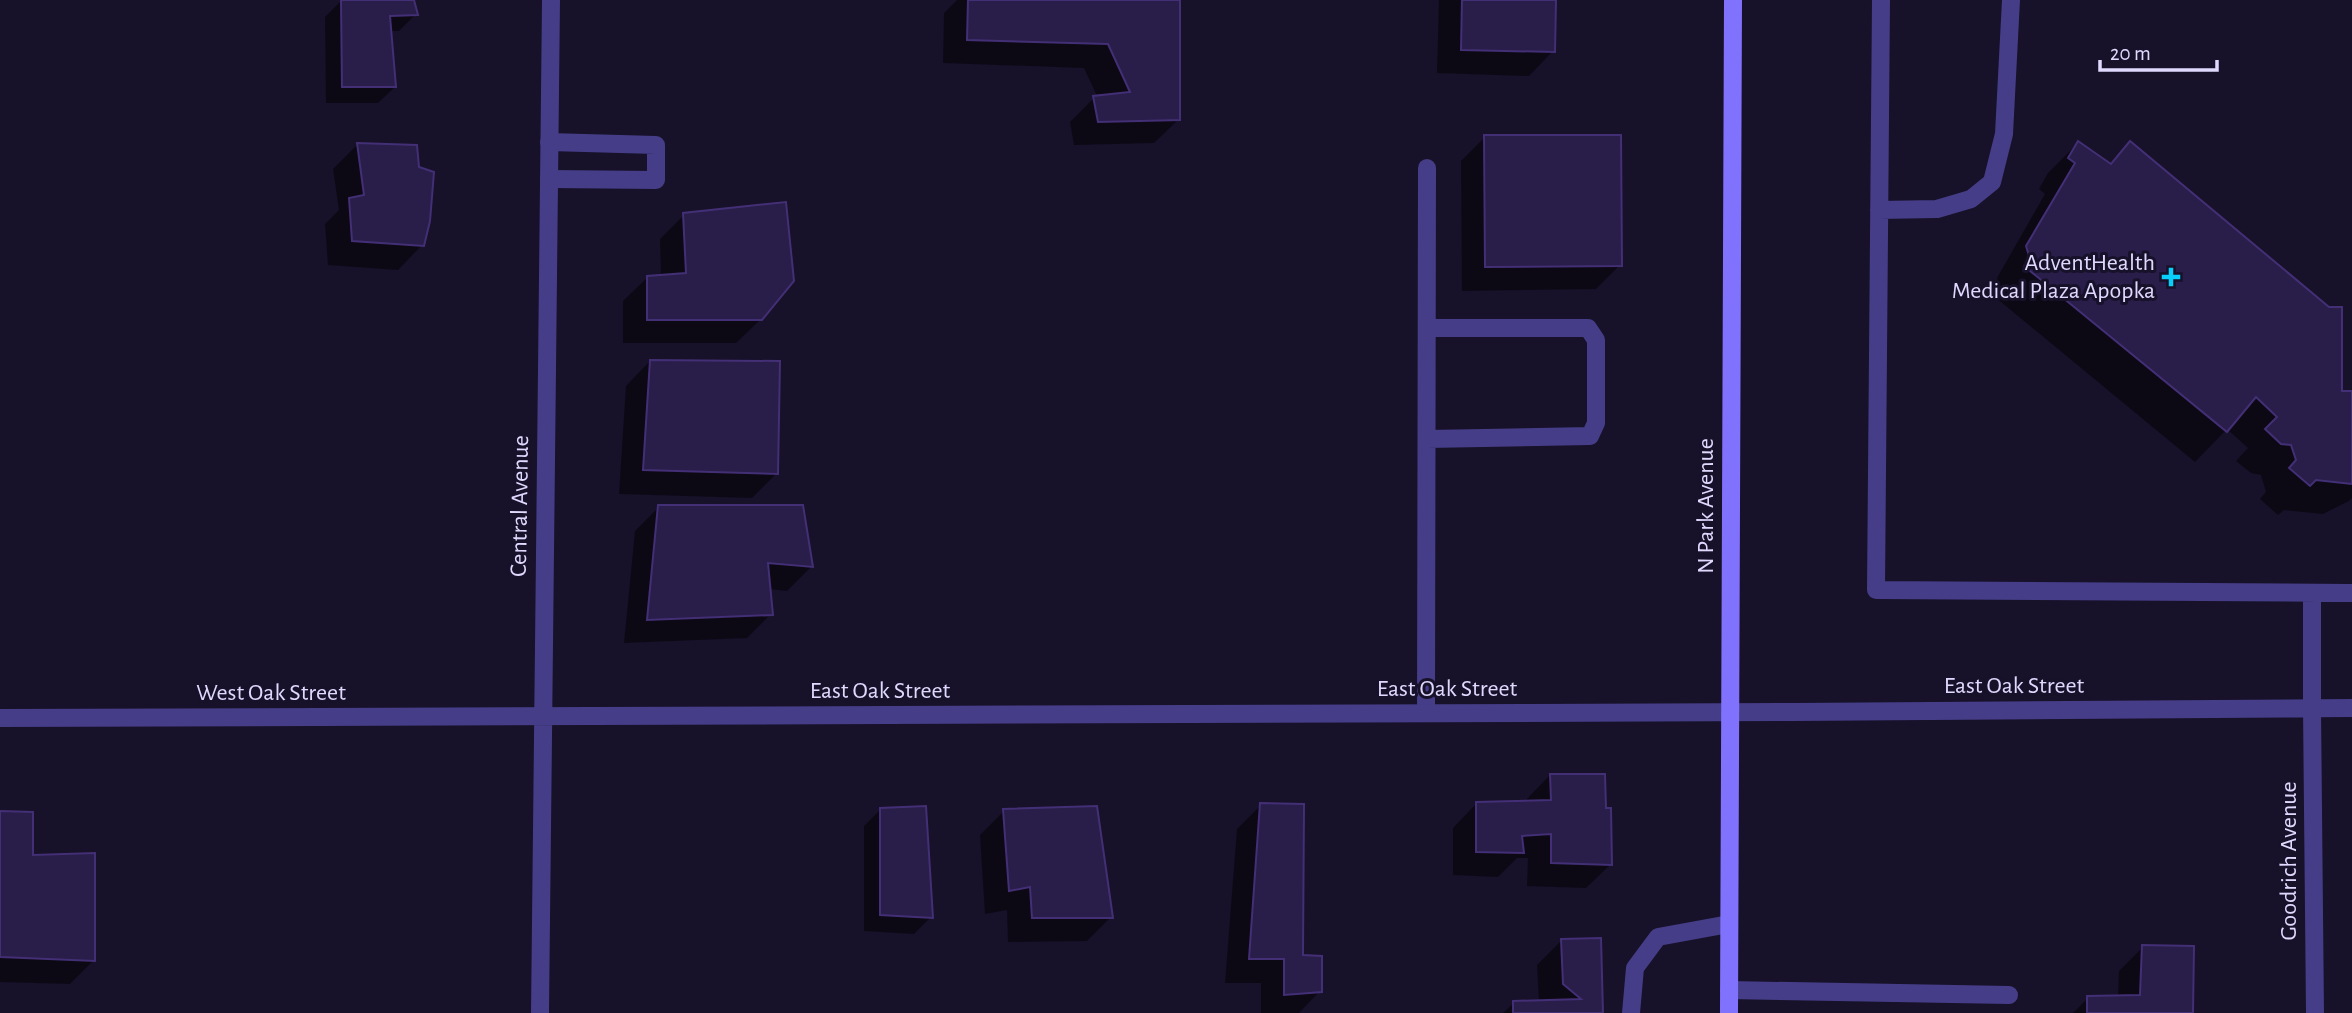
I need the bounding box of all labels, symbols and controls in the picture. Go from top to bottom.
scale bar [2100,28,2217,72]
text: 20 m [2110,43,2151,64]
place label: AdventHealth Medical Plaza Apopka [1952,251,2155,303]
marker: AdventHealth Medical Plaza Apopka [2161,267,2181,287]
street label: Central Avenue [507,435,533,577]
street label: N Park Avenue [1694,438,1718,574]
street label: East Oak Street [1944,674,2085,698]
street label: East Oak Street [1377,677,1518,701]
street label: East Oak Street [810,679,951,703]
street label: West Oak Street [196,681,346,705]
street label: Goodrich Avenue [2277,781,2301,941]

